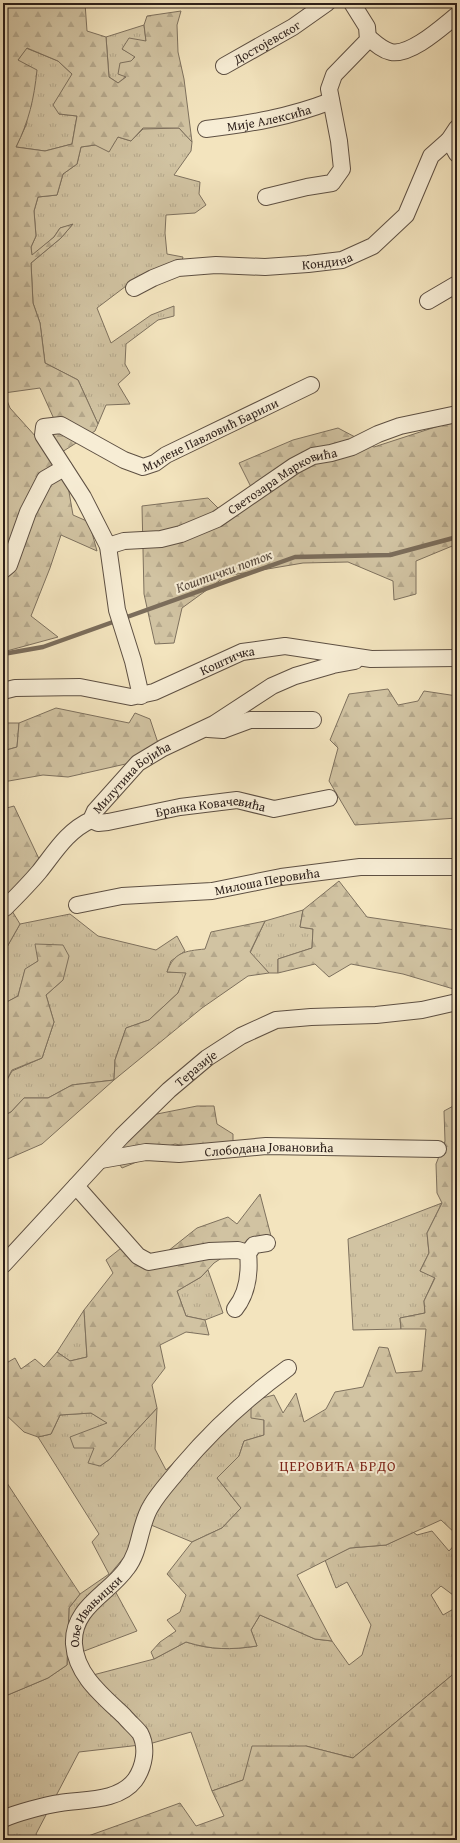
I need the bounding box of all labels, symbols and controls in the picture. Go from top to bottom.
street label: Достојевског [229,15,305,69]
street label: Мије Алексића [226,99,314,136]
street label: Кондина [301,247,356,274]
street label: Милене Павловић Барили [140,393,282,477]
street label: Светозара Марковића [224,443,340,519]
water label: Коштички поток [173,544,275,598]
street label: Коштичка [197,641,257,680]
street label: Милутина Бојића [88,736,175,818]
street label: Бранка Ковачевића [154,791,268,822]
street label: Милоша Перовића [213,863,322,900]
street label: Теразије [171,1045,221,1091]
street label: Слободана Јовановића [204,1137,334,1162]
district label: ЦЕРОВИЋА БРДО [279,1456,397,1476]
street label: Оље Ивањицки [65,1571,127,1648]

